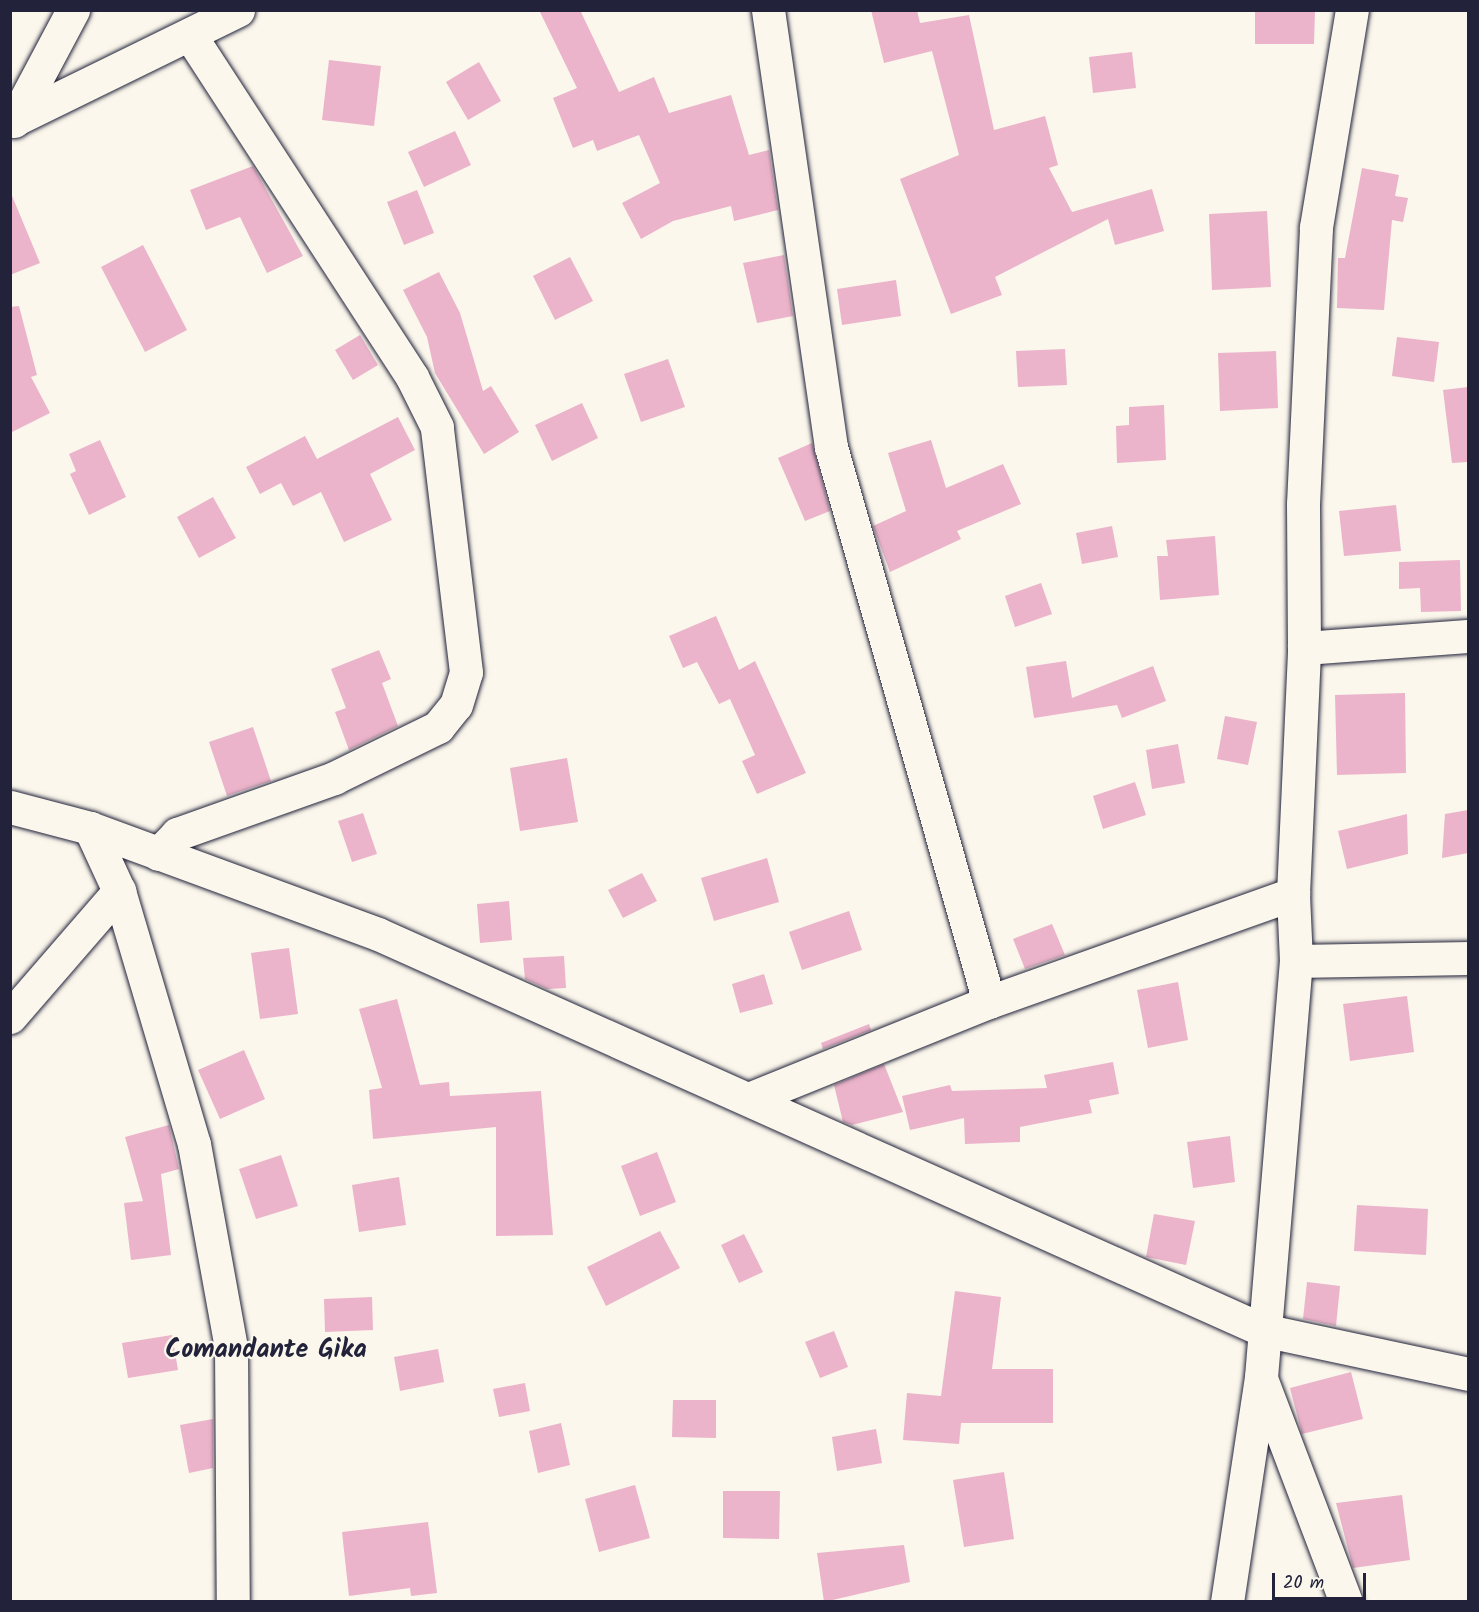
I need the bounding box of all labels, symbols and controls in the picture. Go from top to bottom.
district label: Comandante Gika [165,1335,367,1367]
scale bar [1275,1561,1370,1599]
text: 20 m [1283,1569,1324,1598]

